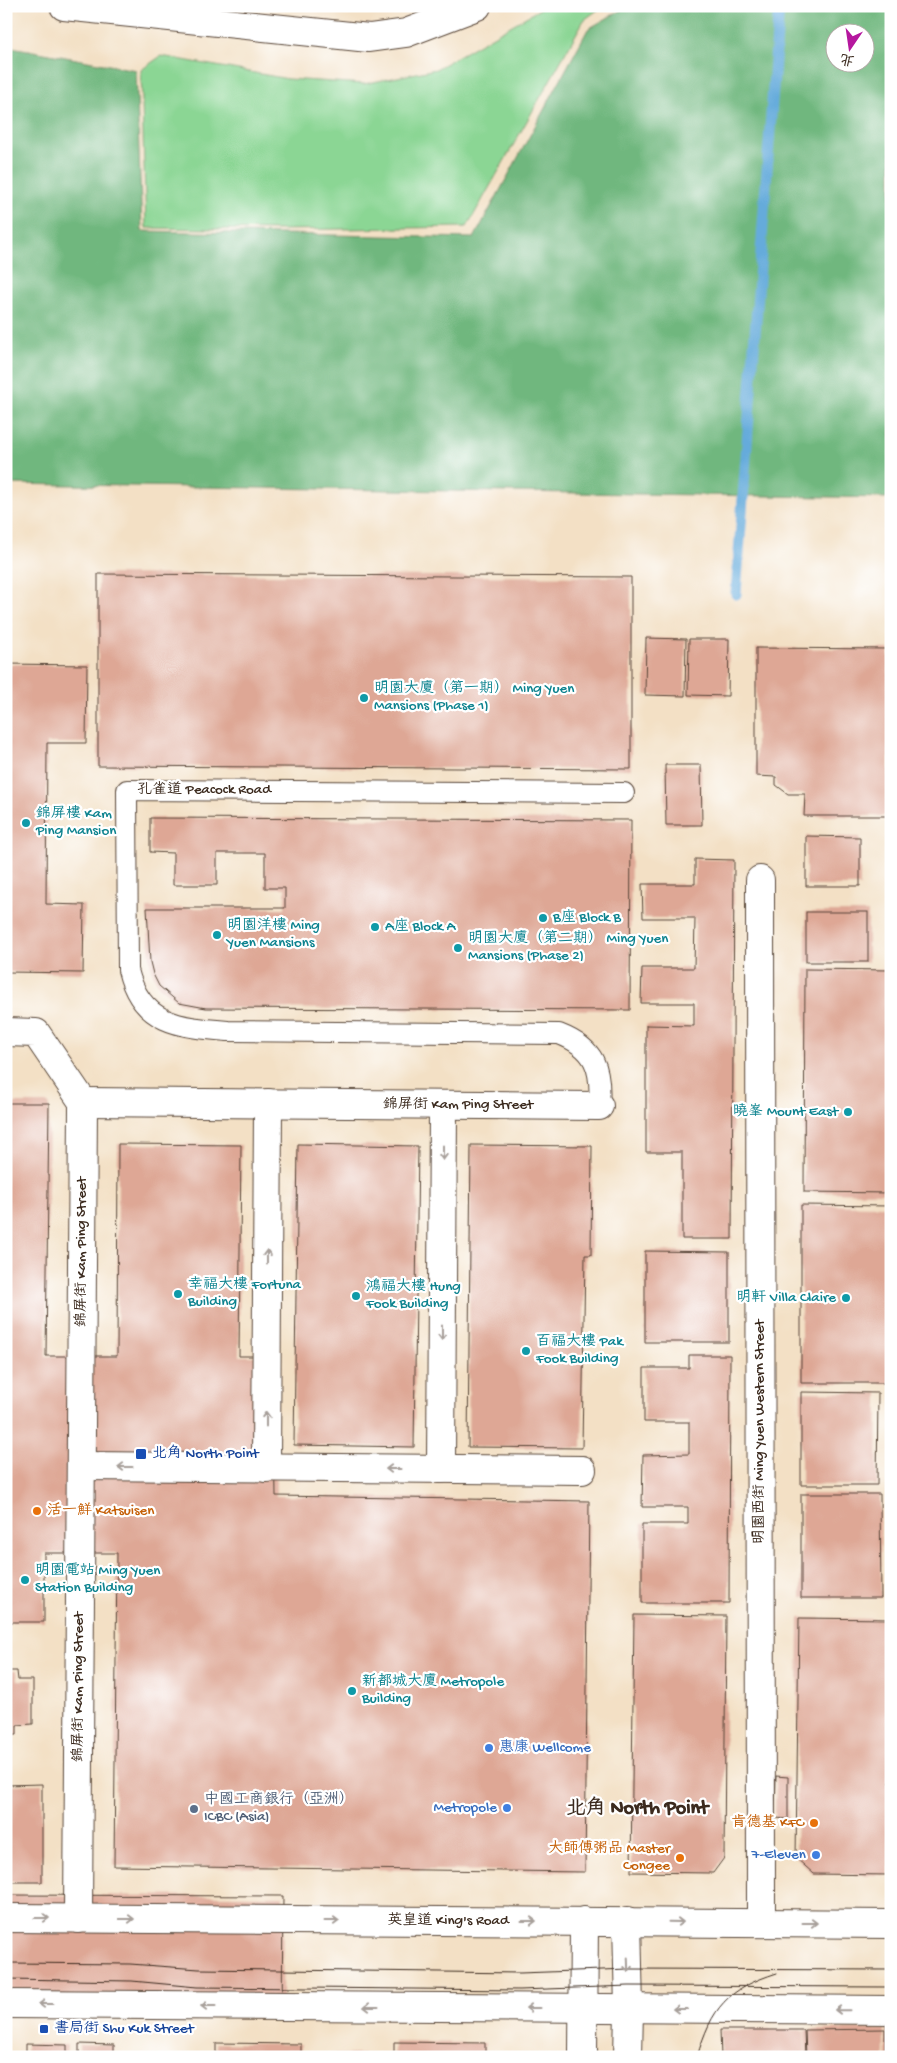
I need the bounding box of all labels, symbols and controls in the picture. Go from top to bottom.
north arrow [824,22,874,72]
text: 北 [839,48,856,68]
place label: 明園大廈（第一期） Ming Yuen Mansions (Phase 1) [374,680,574,715]
marker: 明園大廈（第一期） Ming Yuen Mansions (Phase 1) [358,692,370,704]
street label: 孔雀道 Peacock Road [137,781,272,799]
place label: 錦屏樓 Kam Ping Mansion [35,805,116,840]
marker: 錦屏樓 Kam Ping Mansion [20,817,32,829]
place label: B座 Block B [552,909,621,927]
marker: B座 Block B [537,912,549,924]
place label: 明園洋樓 Ming Yuen Mansions [225,917,320,952]
place label: A座 Block A [385,918,456,936]
marker: A座 Block A [369,921,381,933]
marker: 明園洋樓 Ming Yuen Mansions [211,929,223,941]
place label: 明園大廈（第二期） Ming Yuen Mansions (Phase 2) [468,930,668,965]
marker: 明園大廈（第二期） Ming Yuen Mansions (Phase 2) [452,942,464,954]
street label: 錦屏街 Kam Ping Street [383,1096,535,1114]
place label: 曉峯 Mount East [733,1103,840,1121]
marker: 曉峯 Mount East [842,1106,854,1118]
one-way arrow [438,1145,448,1161]
street label: 錦屏街 Kam Ping Street [73,1175,91,1327]
one-way arrow [262,1249,272,1266]
place label: 幸福大樓 Fortuna Building [187,1276,302,1311]
place label: 鴻福大樓 Hung Fook Building [365,1278,461,1313]
marker: 幸福大樓 Fortuna Building [172,1288,184,1300]
place label: 明軒 Villa Claire [736,1289,836,1307]
marker: 鴻福大樓 Hung Fook Building [350,1290,362,1302]
marker: 明軒 Villa Claire [840,1292,852,1304]
street label: 明園西街 Ming Yuen Western Street [751,1318,769,1544]
one-way arrow [437,1325,447,1341]
place label: 百福大樓 Pak Fook Building [535,1333,624,1368]
marker: 百福大樓 Pak Fook Building [520,1345,532,1357]
one-way arrow [261,1412,271,1428]
place label: 北角 North Point [152,1444,261,1463]
marker: 北角 North Point [134,1447,148,1461]
one-way arrow [117,1462,134,1472]
one-way arrow [385,1464,401,1474]
place label: 活一鮮 Katsuisen [47,1502,154,1520]
marker: 活一鮮 Katsuisen [31,1505,43,1517]
place label: 明園電站 Ming Yuen Station Building [35,1562,160,1597]
marker: 明園電站 Ming Yuen Station Building [19,1574,31,1586]
street label: 錦屏街 Kam Ping Street [70,1610,88,1762]
place label: 新都城大廈 Metropole Building [361,1673,504,1708]
marker: 新都城大廈 Metropole Building [346,1685,358,1697]
place label: 惠康 Wellcome [499,1739,591,1757]
marker: 惠康 Wellcome [483,1742,495,1754]
place label: 中國工商銀行（亞洲） ICBC (Asia) [204,1790,354,1826]
district label: 北角 North Point [566,1796,710,1821]
place label: Metropole [433,1799,497,1817]
marker: Metropole [501,1802,513,1814]
marker: 中國工商銀行（亞洲） ICBC (Asia) [188,1803,200,1815]
place label: 肯德基 KFC [731,1813,805,1832]
marker: 肯德基 KFC [808,1817,820,1829]
place label: 大師傅粥品 Master Congee [548,1840,672,1875]
place label: 7-Eleven [751,1846,806,1864]
marker: 7-Eleven [810,1849,822,1861]
marker: 大師傅粥品 Master Congee [674,1852,686,1864]
street label: 英皇道 King's Road [387,1912,510,1930]
one-way arrow [34,1913,50,1923]
one-way arrow [118,1914,134,1924]
one-way arrow [324,1916,340,1926]
one-way arrow [521,1916,537,1926]
one-way arrow [667,1917,683,1926]
one-way arrow [801,1918,817,1928]
one-way arrow [624,1957,633,1973]
one-way arrow [38,1999,54,2009]
one-way arrow [200,2001,216,2011]
one-way arrow [363,2002,379,2012]
one-way arrow [525,2003,542,2013]
one-way arrow [672,2004,688,2014]
one-way arrow [834,2005,850,2015]
place label: 書局街 Shu Kuk Street [54,2020,196,2038]
marker: 書局街 Shu Kuk Street [38,2023,50,2035]

